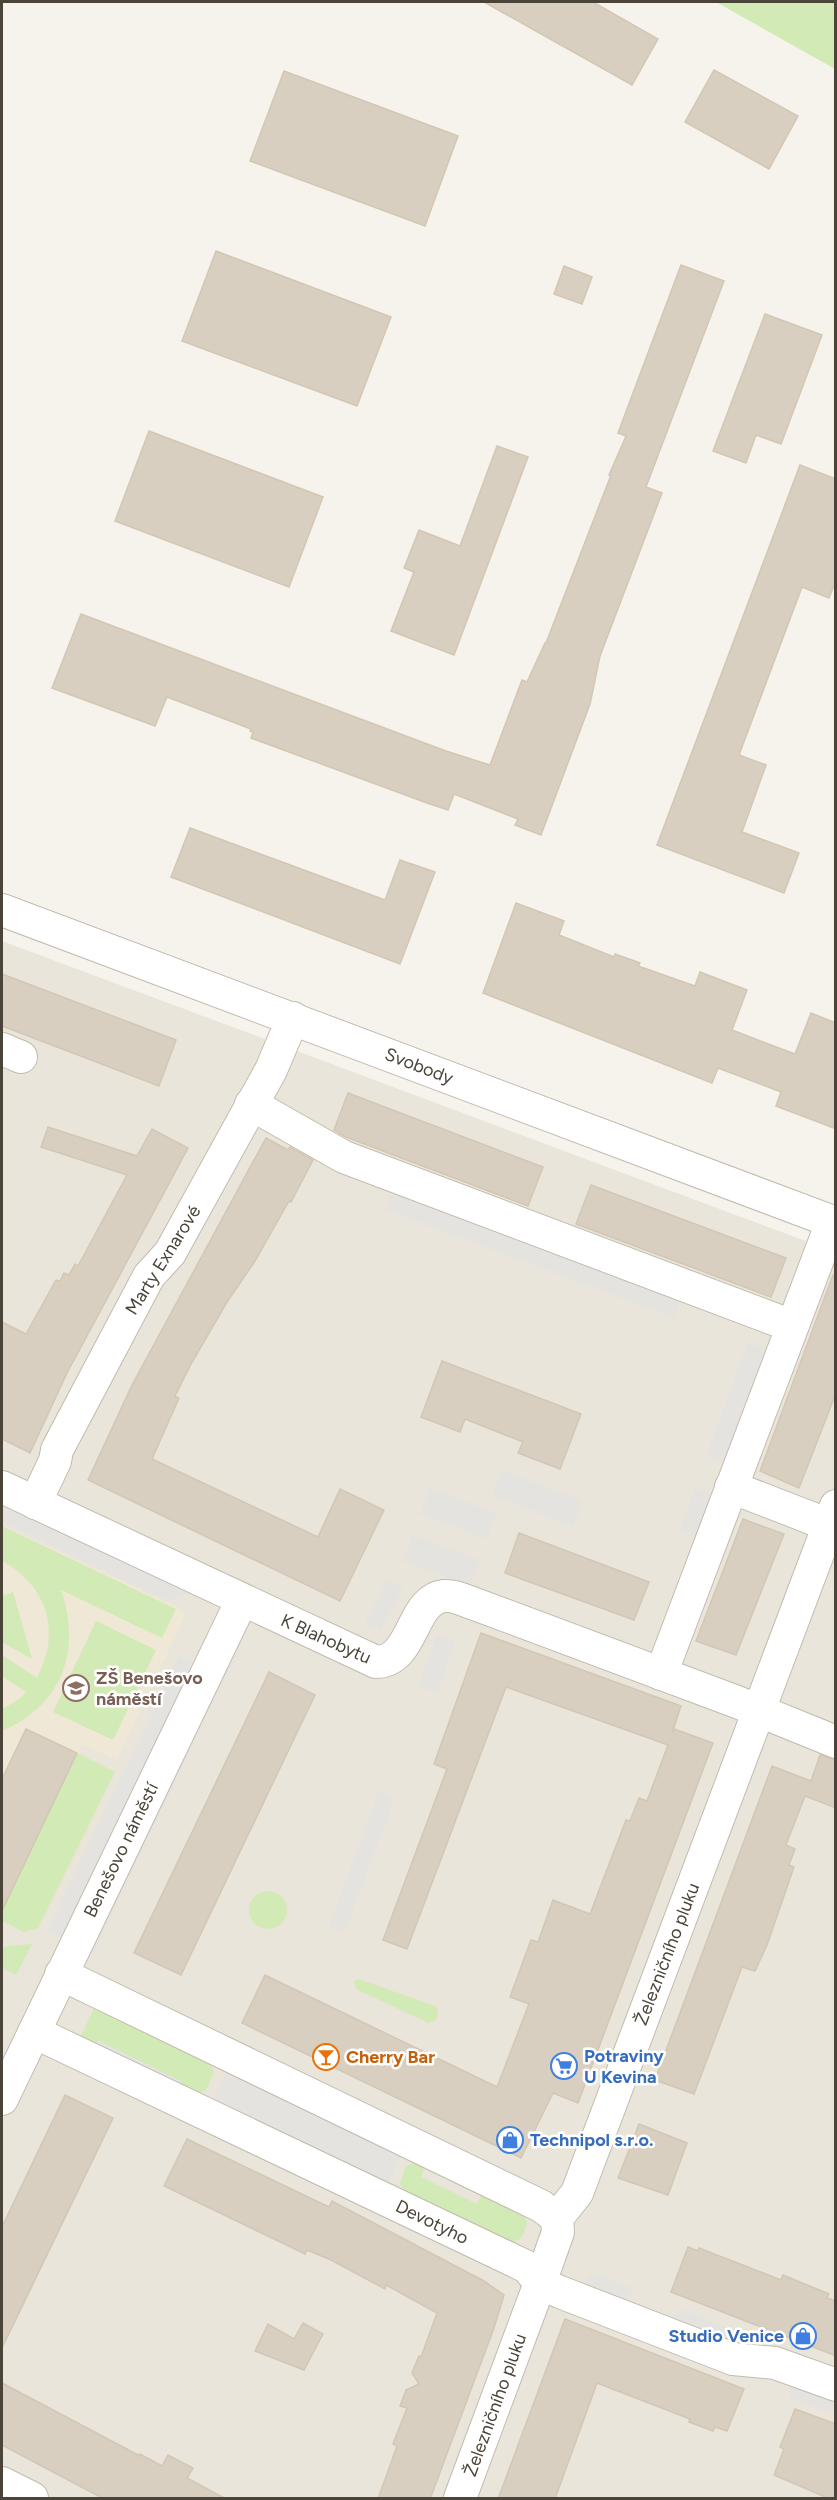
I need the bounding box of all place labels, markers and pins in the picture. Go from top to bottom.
place label: ZŠ Benešovo náměstí [96,1667,203,1710]
school or university icon: ZŠ Benešovo náměstí [61,1673,91,1703]
bar icon: Cherry Bar [311,2042,341,2072]
place label: Potraviny U Kevina [584,2045,664,2088]
place label: Cherry Bar [346,2046,435,2068]
supermarket icon: Potraviny U Kevina [549,2051,579,2081]
shop icon: Technipol s.r.o. [495,2125,525,2155]
place label: Technipol s.r.o. [530,2129,653,2151]
shop icon: Studio Venice [788,2321,818,2351]
place label: Studio Venice [668,2325,784,2347]

